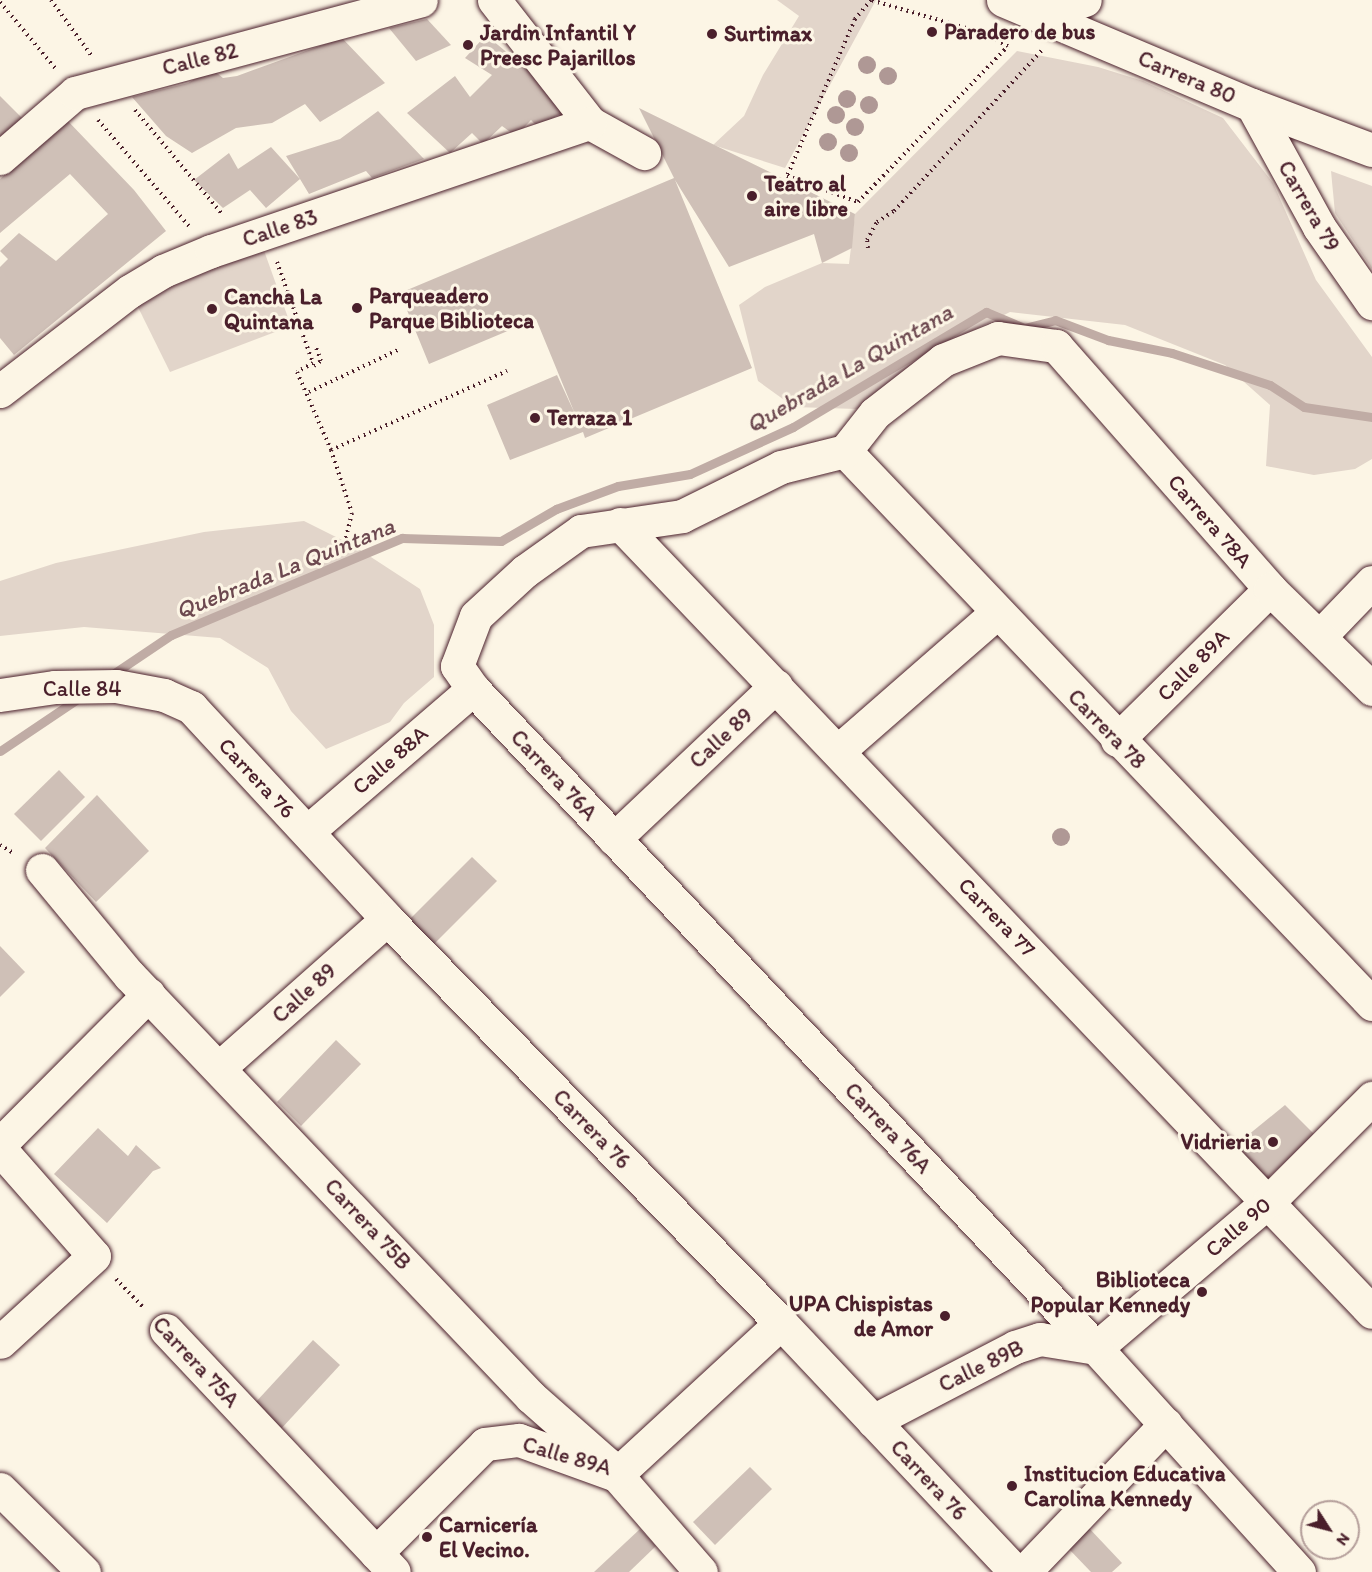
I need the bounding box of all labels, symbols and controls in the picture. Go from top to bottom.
place label: Jardin Infantil Y Preesc Pajarillos [480,19,636,70]
place label: Paradero de bus [944,19,1095,45]
place label: Surtimax [724,21,812,47]
marker: Paradero de bus [925,25,939,39]
marker: Surtimax [705,27,719,41]
street label: Calle 82 [159,37,241,81]
marker: Jardin Infantil Y Preesc Pajarillos [461,38,475,52]
street label: Carrera 80 [1134,45,1240,109]
street label: Carrera 79 [1272,156,1346,256]
place label: Teatro al aire libre [764,170,848,222]
marker: Teatro al aire libre [745,189,759,203]
street label: Calle 83 [239,203,321,253]
place label: Parqueadero Parque Biblioteca [369,282,534,334]
place label: Cancha La Quintana [224,283,322,334]
water label: Quebrada La Quintana [740,297,958,439]
marker: Parqueadero Parque Biblioteca [350,301,364,315]
marker: Cancha La Quintana [205,302,219,316]
place label: Terraza 1 [547,405,632,431]
marker: Terraza 1 [528,411,542,425]
street label: Carrera 78A [1162,469,1258,573]
water label: Quebrada La Quintana [171,511,399,625]
street label: Calle 89A [1151,623,1235,707]
street label: Calle 84 [43,676,121,702]
street label: Carrera 78 [1062,683,1152,775]
street label: Calle 89 [684,702,758,774]
street label: Calle 88A [347,720,433,800]
street label: Carrera 76A [505,724,603,826]
street label: Carrera 76 [213,732,301,824]
street label: Carrera 77 [953,872,1041,962]
street label: Calle 89 [267,957,341,1029]
street label: Carrera 76A [839,1077,937,1179]
street label: Carrera 76 [548,1084,636,1174]
place label: Vidrieria [1181,1129,1261,1155]
marker: Vidrieria [1266,1135,1280,1149]
street label: Carrera 75B [319,1173,417,1275]
street label: Calle 90 [1200,1191,1276,1263]
place label: Biblioteca Popular Kennedy [1031,1266,1190,1318]
marker: Biblioteca Popular Kennedy [1195,1285,1209,1299]
place label: UPA Chispistas de Amor [789,1290,933,1342]
marker: UPA Chispistas de Amor [938,1309,952,1323]
street label: Carrera 75A [147,1311,245,1413]
street label: Calle 89B [934,1334,1028,1398]
street label: Calle 89A [520,1431,614,1481]
street label: Carrera 76 [885,1434,973,1526]
place label: Institucion Educativa Carolina Kennedy [1024,1460,1226,1512]
marker: Institucion Educativa Carolina Kennedy [1005,1479,1019,1493]
north arrow [1300,1500,1360,1560]
place label: Carnicería El Vecino. [439,1511,537,1562]
marker: Carnicería El Vecino. [420,1530,434,1544]
text: N [1332,1530,1354,1550]

